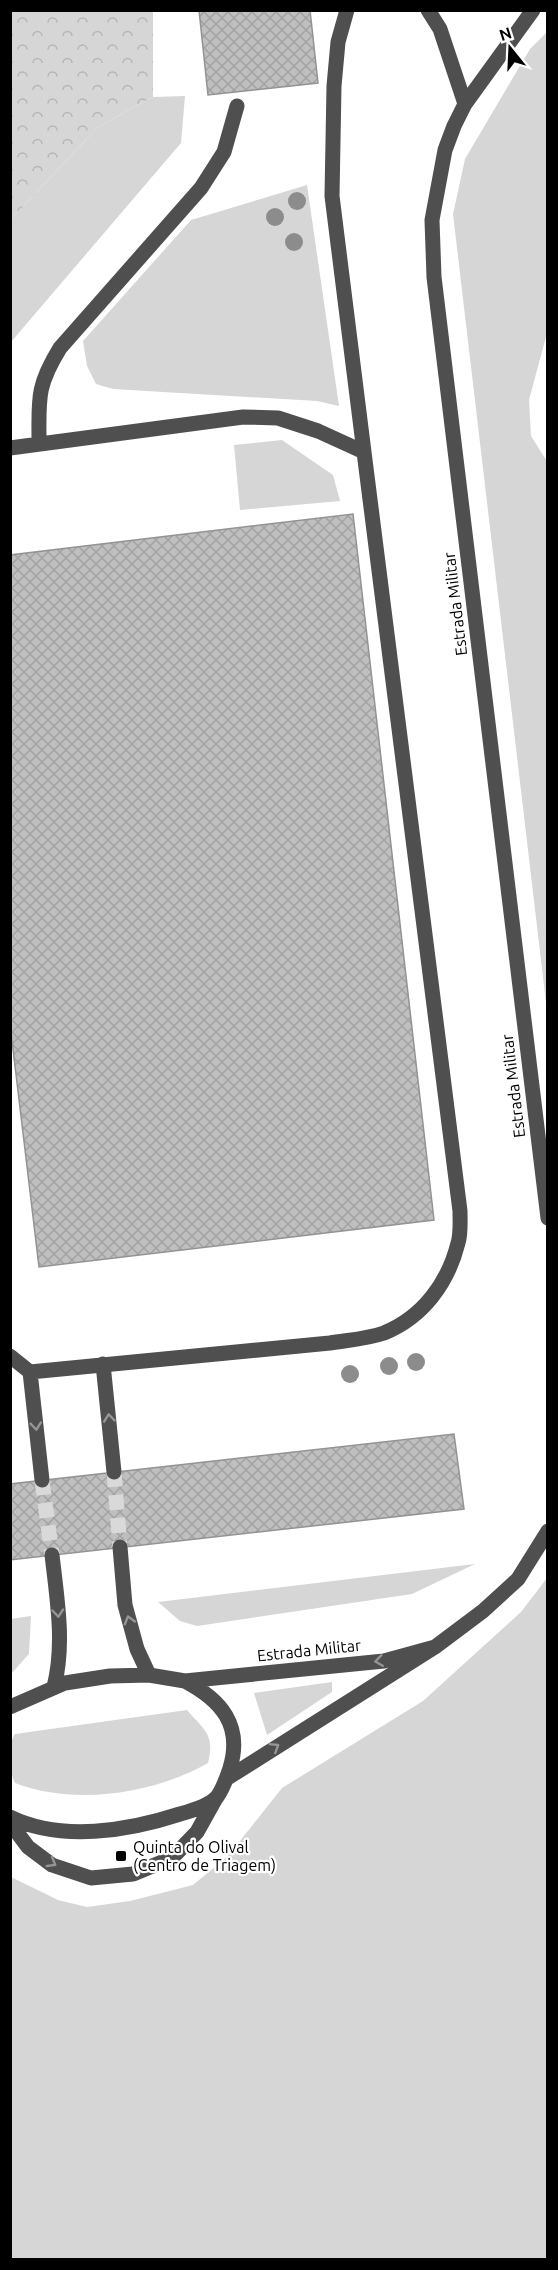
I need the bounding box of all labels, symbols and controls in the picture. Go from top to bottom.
north arrow [480,18,540,78]
text: N [497,23,514,44]
street label: Estrada Militar [440,551,470,657]
street label: Estrada Militar [498,1033,528,1139]
one-way arrow [103,1414,115,1423]
one-way arrow [29,1422,42,1431]
one-way arrow [51,1609,64,1618]
one-way arrow [124,1616,137,1626]
street label: Estrada Militar [256,1636,362,1664]
one-way arrow [374,1654,383,1666]
one-way arrow [268,1743,279,1754]
place label: Quinta do Olival (Centro de Triagem) [133,1838,276,1875]
marker: Quinta do Olival (Centro de Triagem) [114,1849,128,1863]
one-way arrow [46,1856,56,1867]

